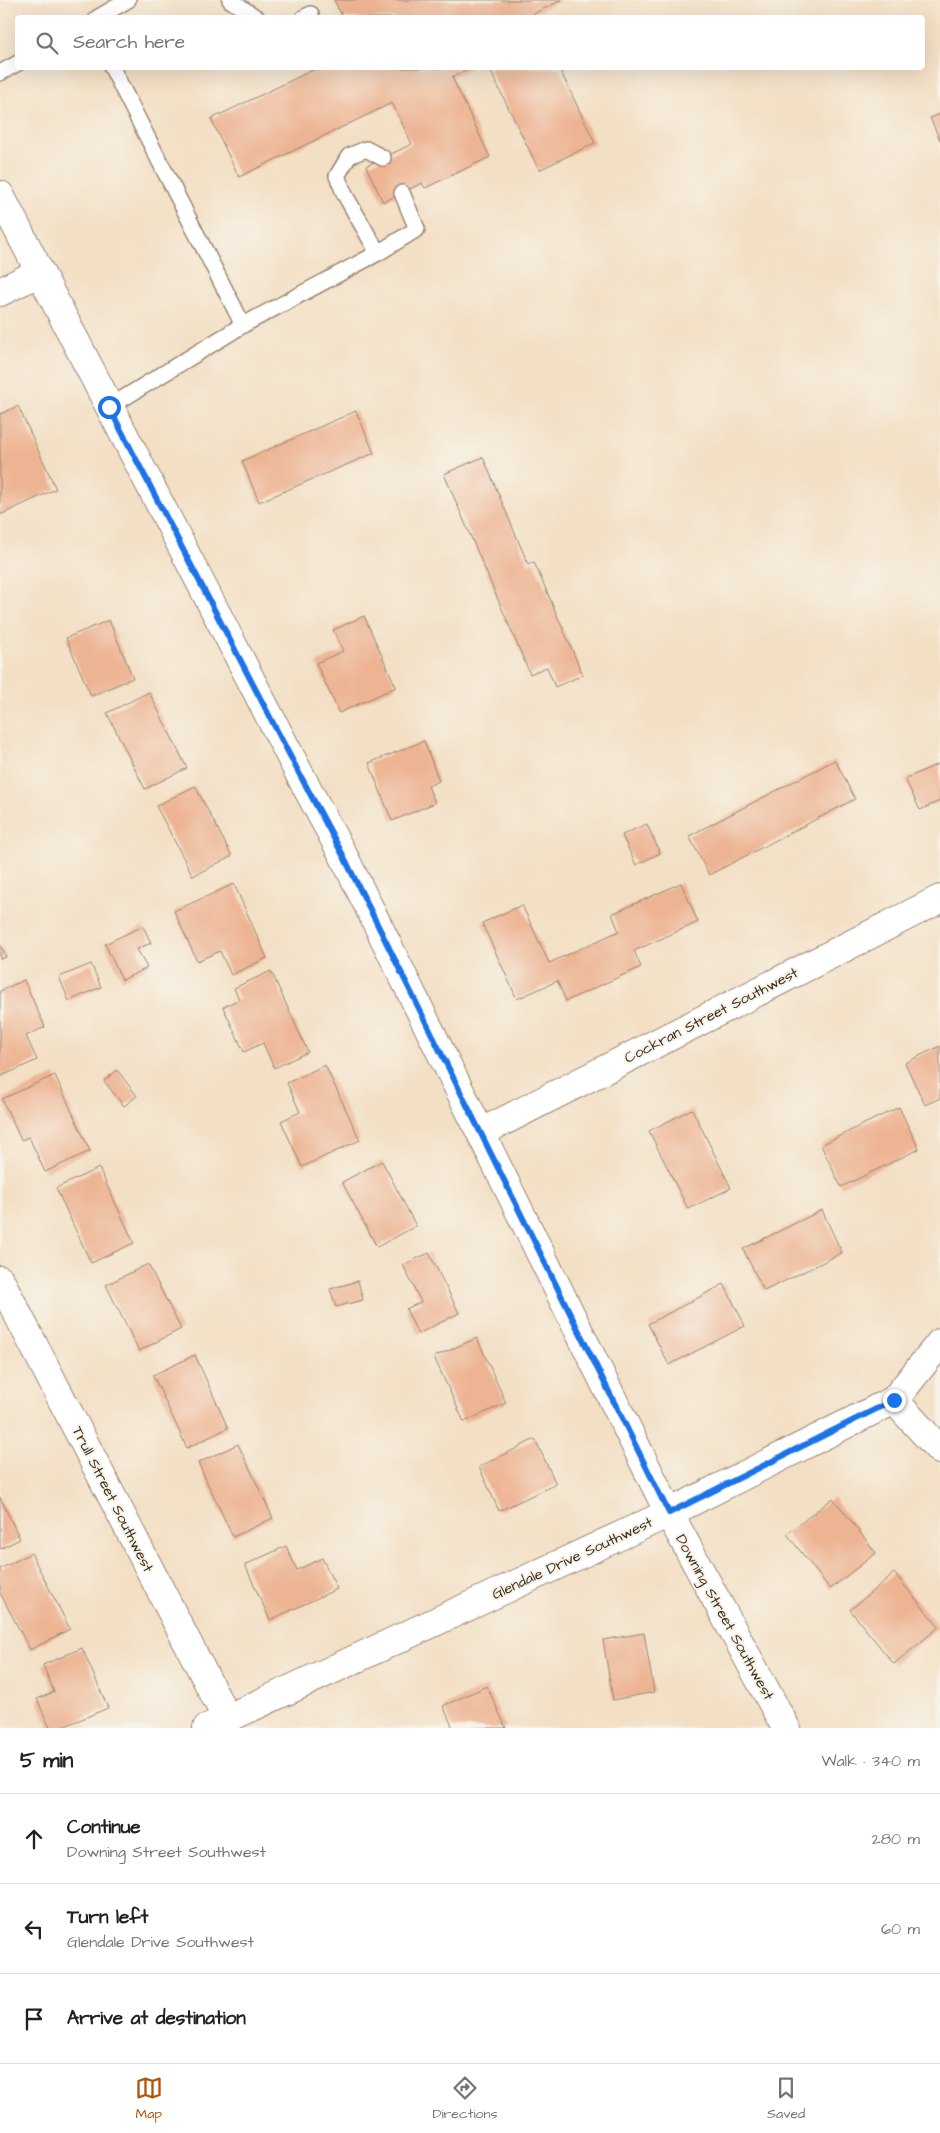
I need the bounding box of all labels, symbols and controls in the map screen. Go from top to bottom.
search box [15,15,925,70]
icon: search [33,29,61,57]
text: Search here [73,29,185,56]
route start [98,396,121,419]
street label: Cockran Street Southwest [621,962,802,1068]
route end [883,1389,906,1412]
street label: Trull Street Southwest [67,1423,159,1576]
street label: Glendale Drive Southwest [488,1512,656,1605]
street label: Downing Street Southwest [669,1531,779,1704]
text: 5 min [20,1746,73,1775]
text: Walk · 340 m [821,1750,920,1772]
text: Continue [67,1814,141,1841]
icon: ahead [20,1825,48,1853]
text: 280 m [872,1828,920,1850]
text: Downing Street Southwest [67,1841,266,1863]
text: Turn left [67,1904,148,1931]
icon: left [20,1915,48,1943]
text: 60 m [881,1918,920,1940]
text: Glendale Drive Southwest [67,1931,254,1953]
icon: arrive [20,2005,48,2033]
text: Arrive at destination [67,2005,246,2032]
tab: Map [135,2074,163,2124]
tab: Directions [432,2074,497,2124]
tab: Saved [767,2074,805,2124]

